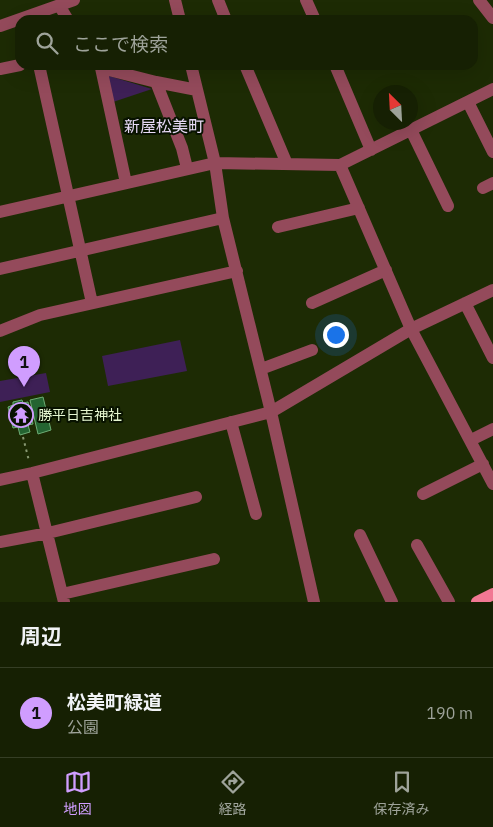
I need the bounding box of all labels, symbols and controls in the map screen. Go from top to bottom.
search box [15,15,478,70]
icon: search [33,29,61,57]
text: ここで検索 [73,32,168,56]
north arrow [373,85,418,130]
district label: 新屋松美町 [124,116,204,136]
your location [323,322,349,348]
pin: 1 [8,346,40,387]
temple icon: 勝平日吉神社 [8,402,34,428]
place label: 勝平日吉神社 [38,406,122,424]
text: 周辺 [20,622,62,650]
text: 松美町緑道 [67,690,162,714]
text: 1 [31,703,41,723]
text: 190 m [426,703,473,723]
text: 公園 [67,717,99,737]
tab: 地図 [64,768,92,818]
tab: 経路 [219,768,247,818]
tab: 保存済み [374,768,430,818]

